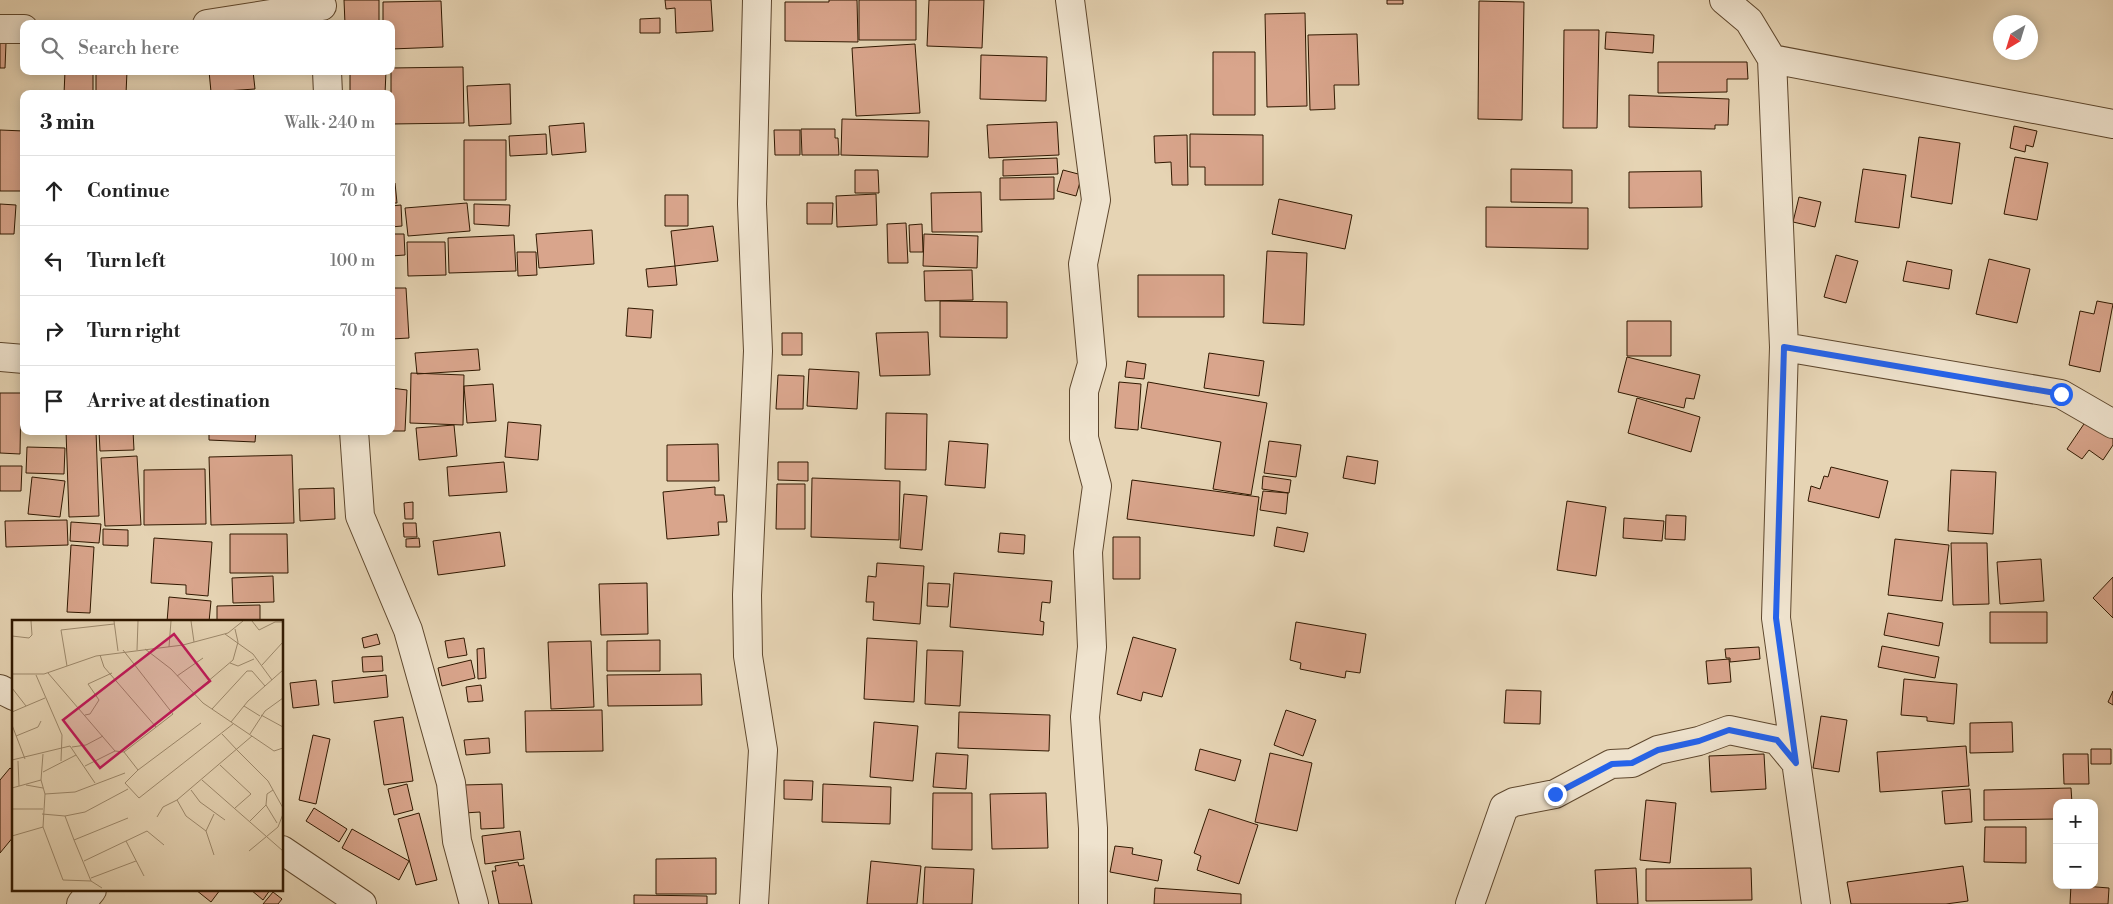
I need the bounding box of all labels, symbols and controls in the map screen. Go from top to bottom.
north arrow [1993,15,2038,60]
search box [20,20,395,75]
icon: search [38,34,66,62]
text: Search here [78,36,179,60]
text: 3 min [40,110,95,136]
text: Walk · 240 m [284,113,375,133]
icon: ahead [40,177,68,205]
text: Continue [87,179,170,203]
text: 70 m [339,181,375,201]
icon: left [40,247,68,275]
text: Turn left [87,249,166,273]
text: 100 m [330,251,375,271]
icon: right [40,317,68,345]
text: Turn right [87,319,180,343]
text: 70 m [339,321,375,341]
route start [2050,383,2073,406]
icon: arrive [40,387,68,415]
text: Arrive at destination [87,389,270,413]
inset map [12,620,284,892]
route end [1544,783,1567,806]
map controls [2053,799,2098,889]
button: + [2053,799,2098,844]
button: − [2053,844,2098,889]

